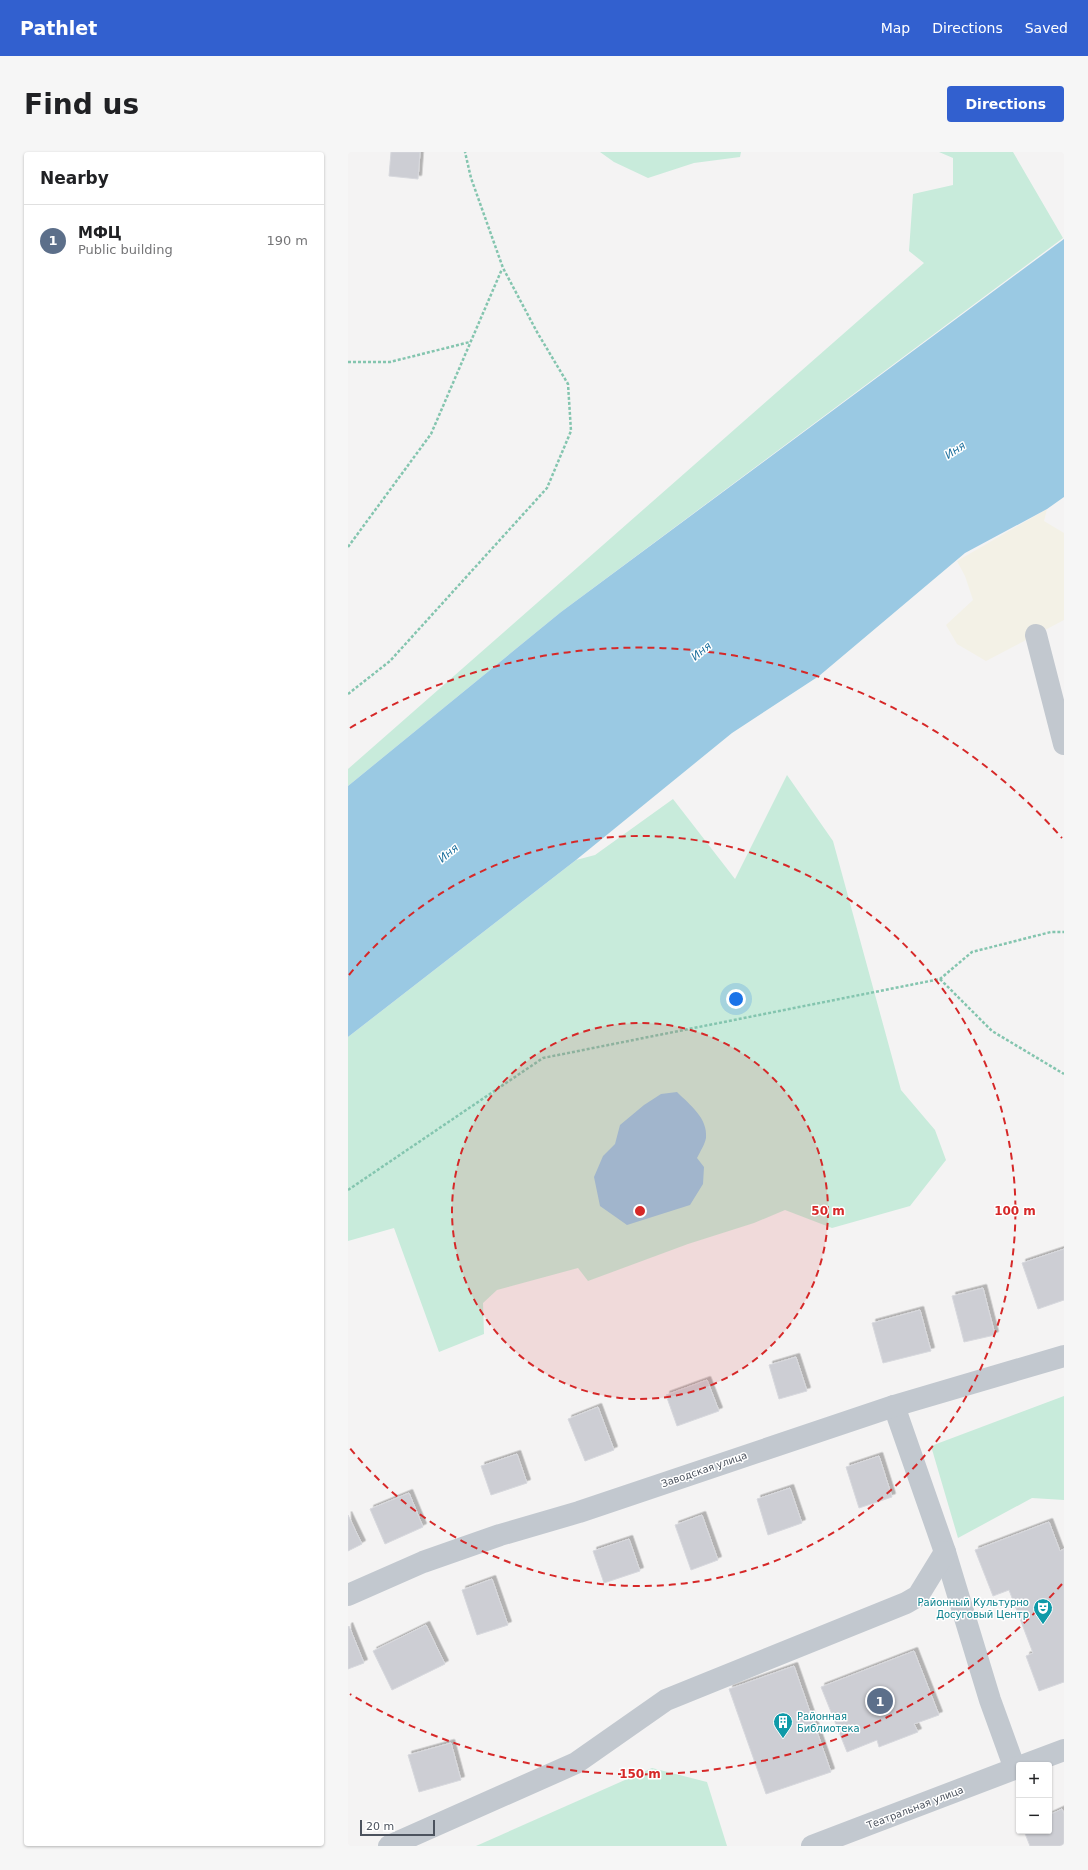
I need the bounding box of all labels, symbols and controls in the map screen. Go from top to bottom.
text: Pathlet [20,17,97,39]
text: Map [881,20,910,36]
text: Directions [932,20,1003,36]
text: Saved [1025,20,1068,36]
button: Directions [947,86,1064,122]
text: Find us [24,88,139,121]
text: Nearby [40,168,109,188]
text: МФЦ [78,224,122,242]
text: 1 [48,233,58,248]
text: 190 m [266,233,308,248]
text: Public building [78,242,173,257]
water label: Иня [942,439,968,462]
water label: Иня [689,639,714,663]
water label: Иня [436,841,461,865]
your location [726,989,746,1009]
centre of rings [633,1204,647,1218]
text: 50 m [811,1204,845,1218]
text: 100 m [994,1204,1036,1218]
street label: Заводская улица [660,1450,749,1489]
place label: Районный Культурно Досуговый Центр [918,1597,1029,1620]
theatre icon: Районный Культурно Досуговый Центр [1032,1597,1054,1625]
pin: 1 [867,1686,893,1716]
building icon: Районная Библиотека [772,1711,794,1739]
place label: Районная Библиотека [797,1711,860,1734]
map controls [1016,1762,1052,1834]
button: + [1016,1762,1052,1798]
text: 150 m [619,1767,661,1781]
street label: Театральная улица [864,1784,965,1831]
button: − [1016,1798,1052,1834]
scale bar [360,1818,435,1837]
text: 20 m [366,1820,394,1833]

